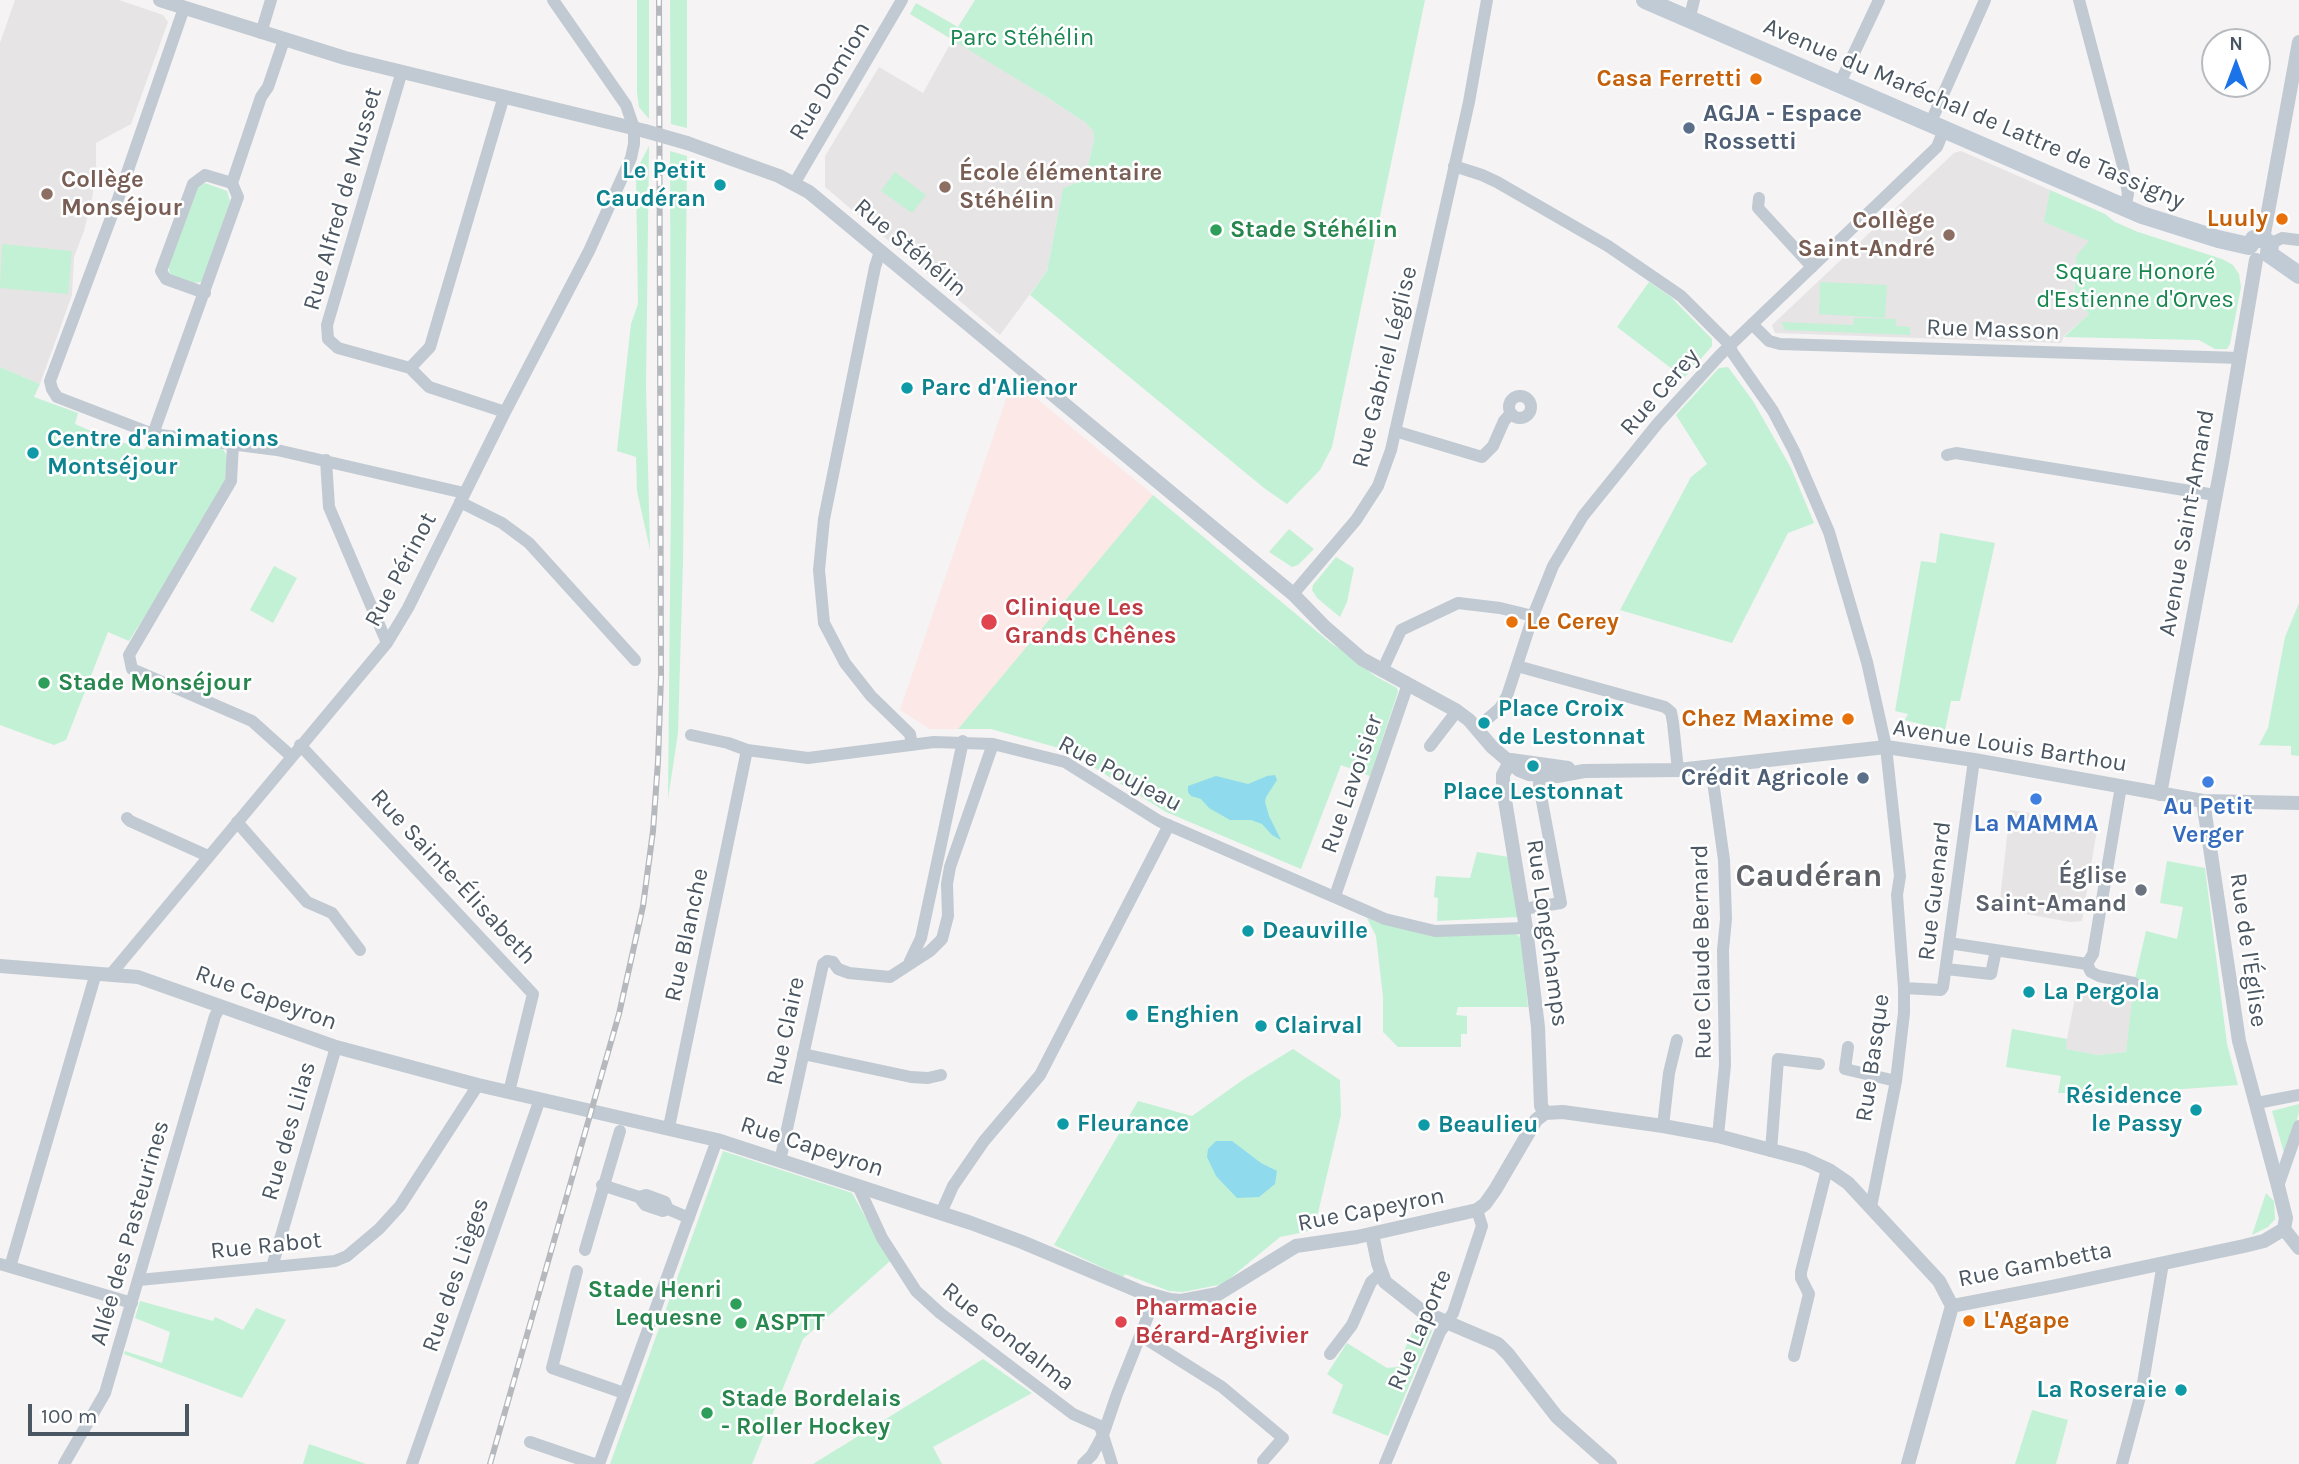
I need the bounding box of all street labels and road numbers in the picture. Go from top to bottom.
street label: Avenue du Maréchal de Lattre de Tassigny [1759,12,2189,216]
street label: Rue Domion [783,16,877,146]
street label: Rue Alfred de Musset [297,84,389,314]
street label: Rue Stéhélin [848,193,972,303]
street label: Rue Gabriel Léglise [1346,263,1424,471]
street label: Rue Masson [1926,313,2060,347]
street label: Rue Cerey [1614,342,1706,442]
street label: Avenue Saint-Amand [2153,407,2221,639]
street label: Rue Périnot [359,508,443,632]
street label: Rue Lavoisier [1315,711,1389,857]
street label: Avenue Louis Barthou [1891,713,2129,779]
street label: Rue Poujeau [1053,729,1187,819]
street label: Rue Sainte-Élisabeth [364,783,542,971]
street label: Rue Guenard [1912,820,1958,962]
street label: Rue Longchamps [1520,838,1574,1028]
street label: Rue Claude Bernard [1686,844,1718,1060]
street label: Rue Blanche [659,866,715,1004]
street label: Rue de l'Église [2223,871,2273,1029]
street label: Rue Capeyron [191,959,341,1037]
street label: Rue Claire [760,974,812,1088]
street label: Rue Basque [1850,992,1896,1124]
street label: Rue des Lilas [255,1058,323,1204]
street label: Rue Capeyron [737,1110,887,1184]
street label: Allée des Pasteurines [84,1117,176,1349]
street label: Rue Capeyron [1295,1182,1447,1238]
street label: Rue des Lièges [416,1194,496,1356]
street label: Rue Rabot [209,1226,323,1266]
street label: Rue Gambetta [1956,1236,2114,1294]
street label: Rue Laporte [1382,1265,1458,1395]
street label: Rue Gondalma [936,1276,1080,1398]

